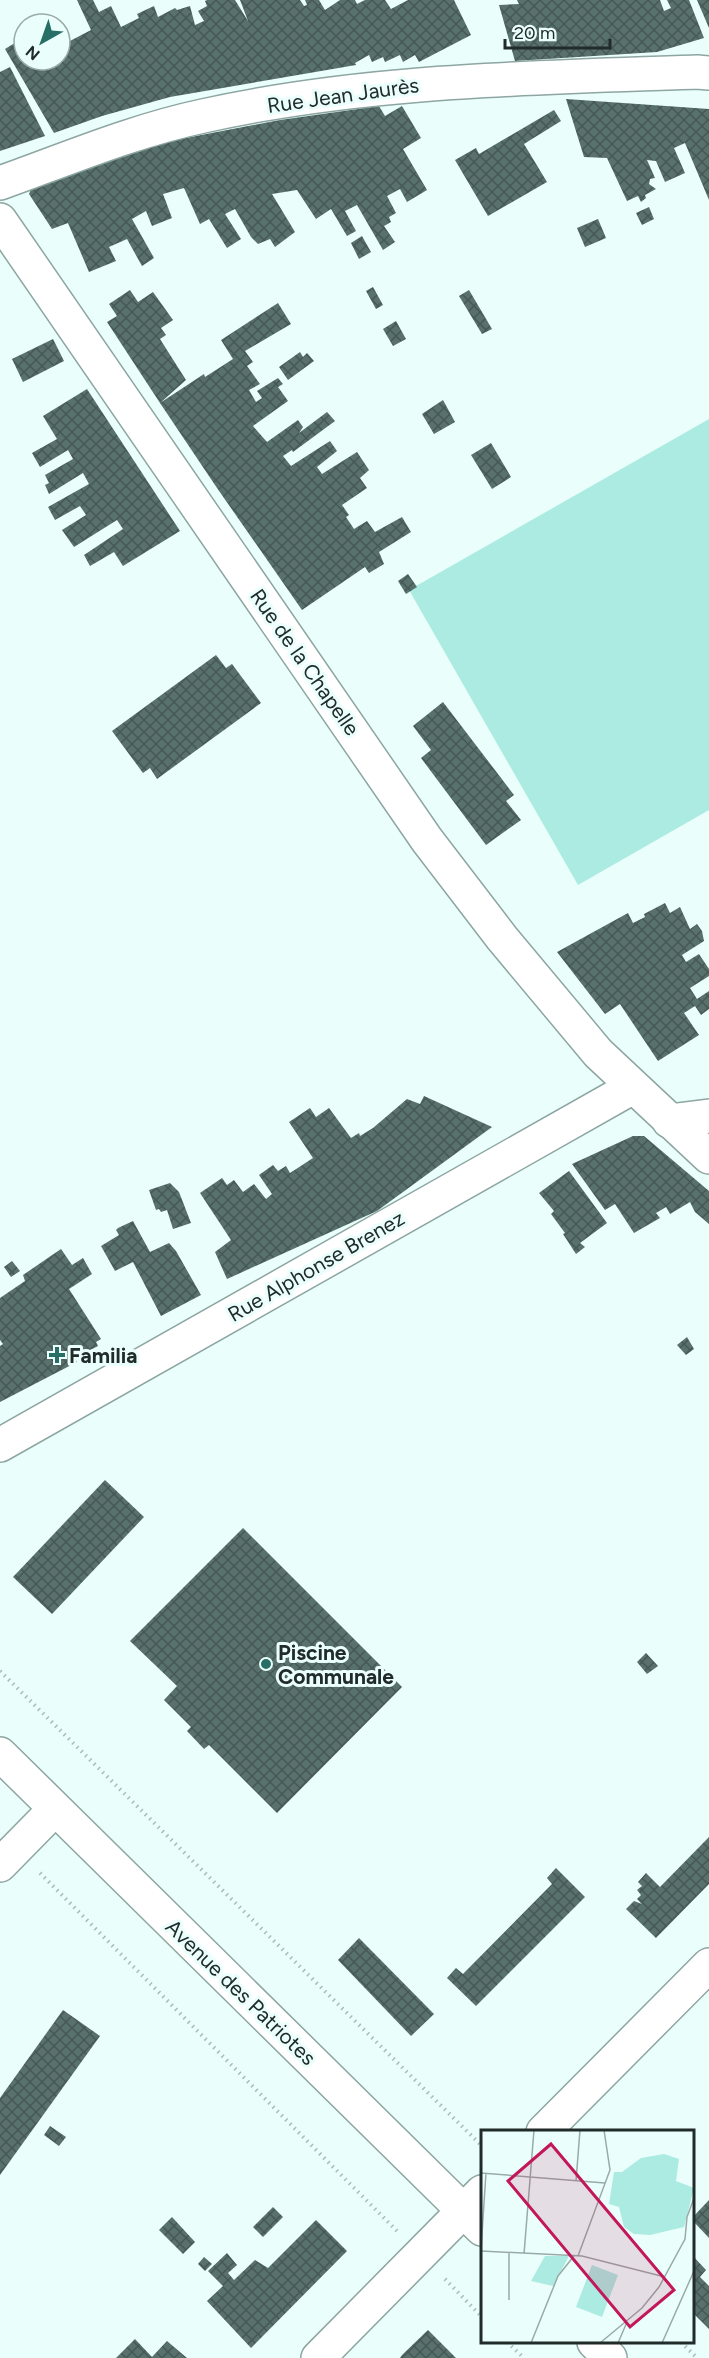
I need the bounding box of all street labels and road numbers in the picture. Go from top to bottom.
street label: Rue Jean Jaurès [265,72,421,118]
street label: Rue de la Chapelle [245,584,365,740]
street label: Rue Alphonse Brenez [223,1205,409,1327]
street label: Avenue des Patriotes [161,1914,321,2070]

